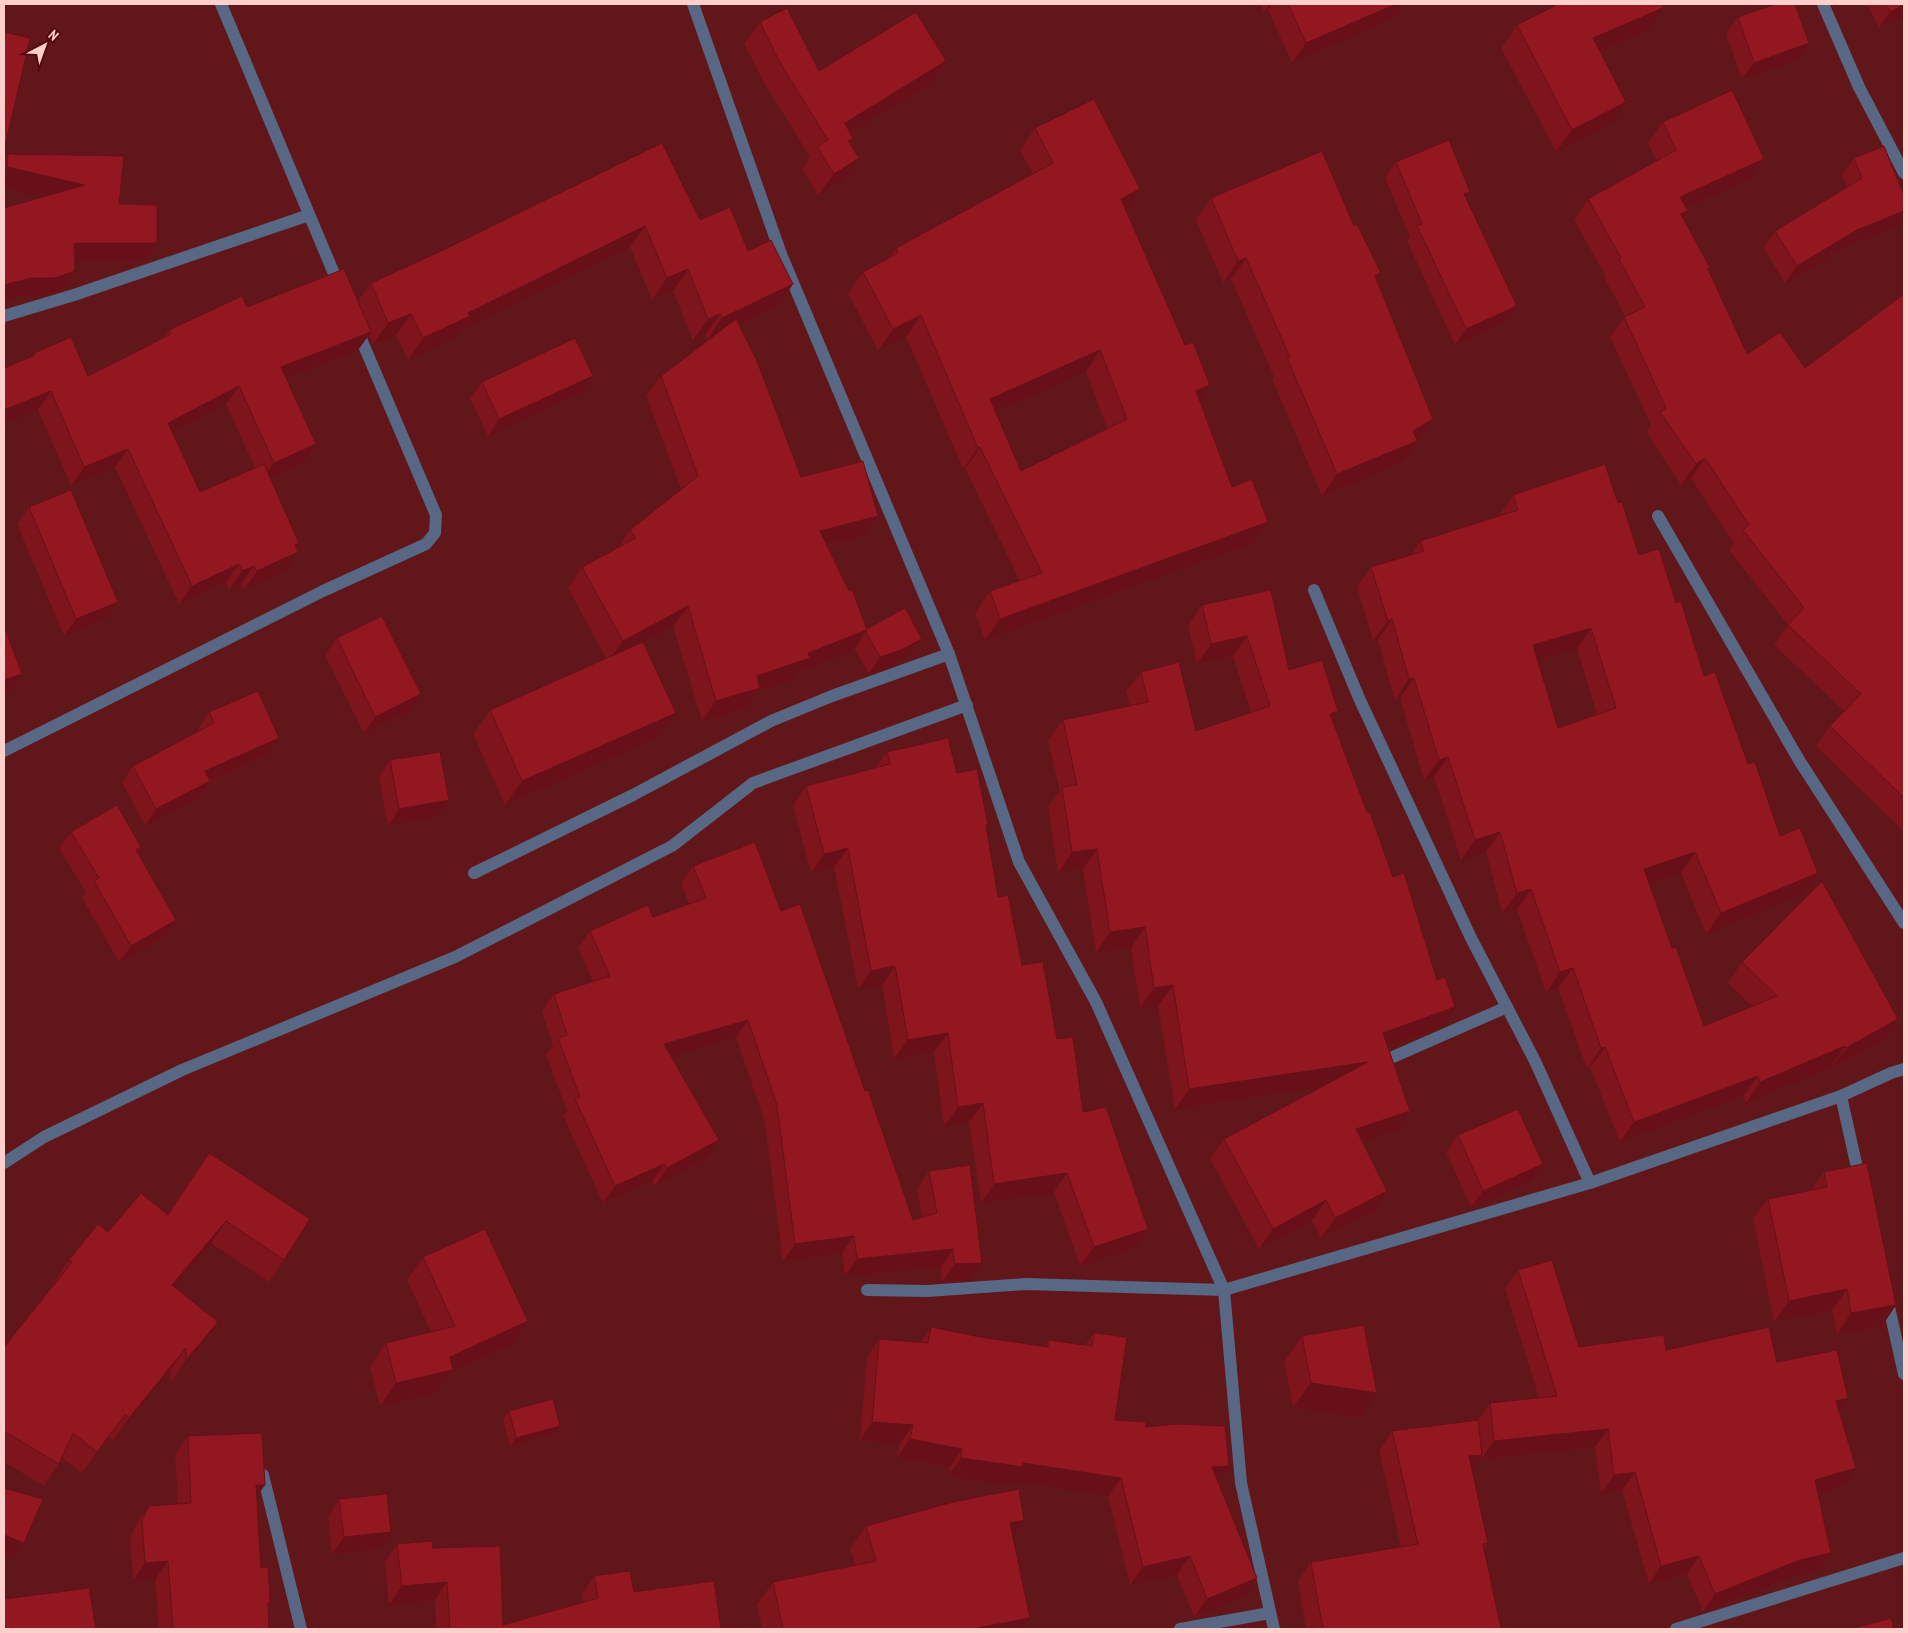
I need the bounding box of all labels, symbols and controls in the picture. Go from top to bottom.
north arrow [20,20,70,70]
text: N [45,26,62,44]

